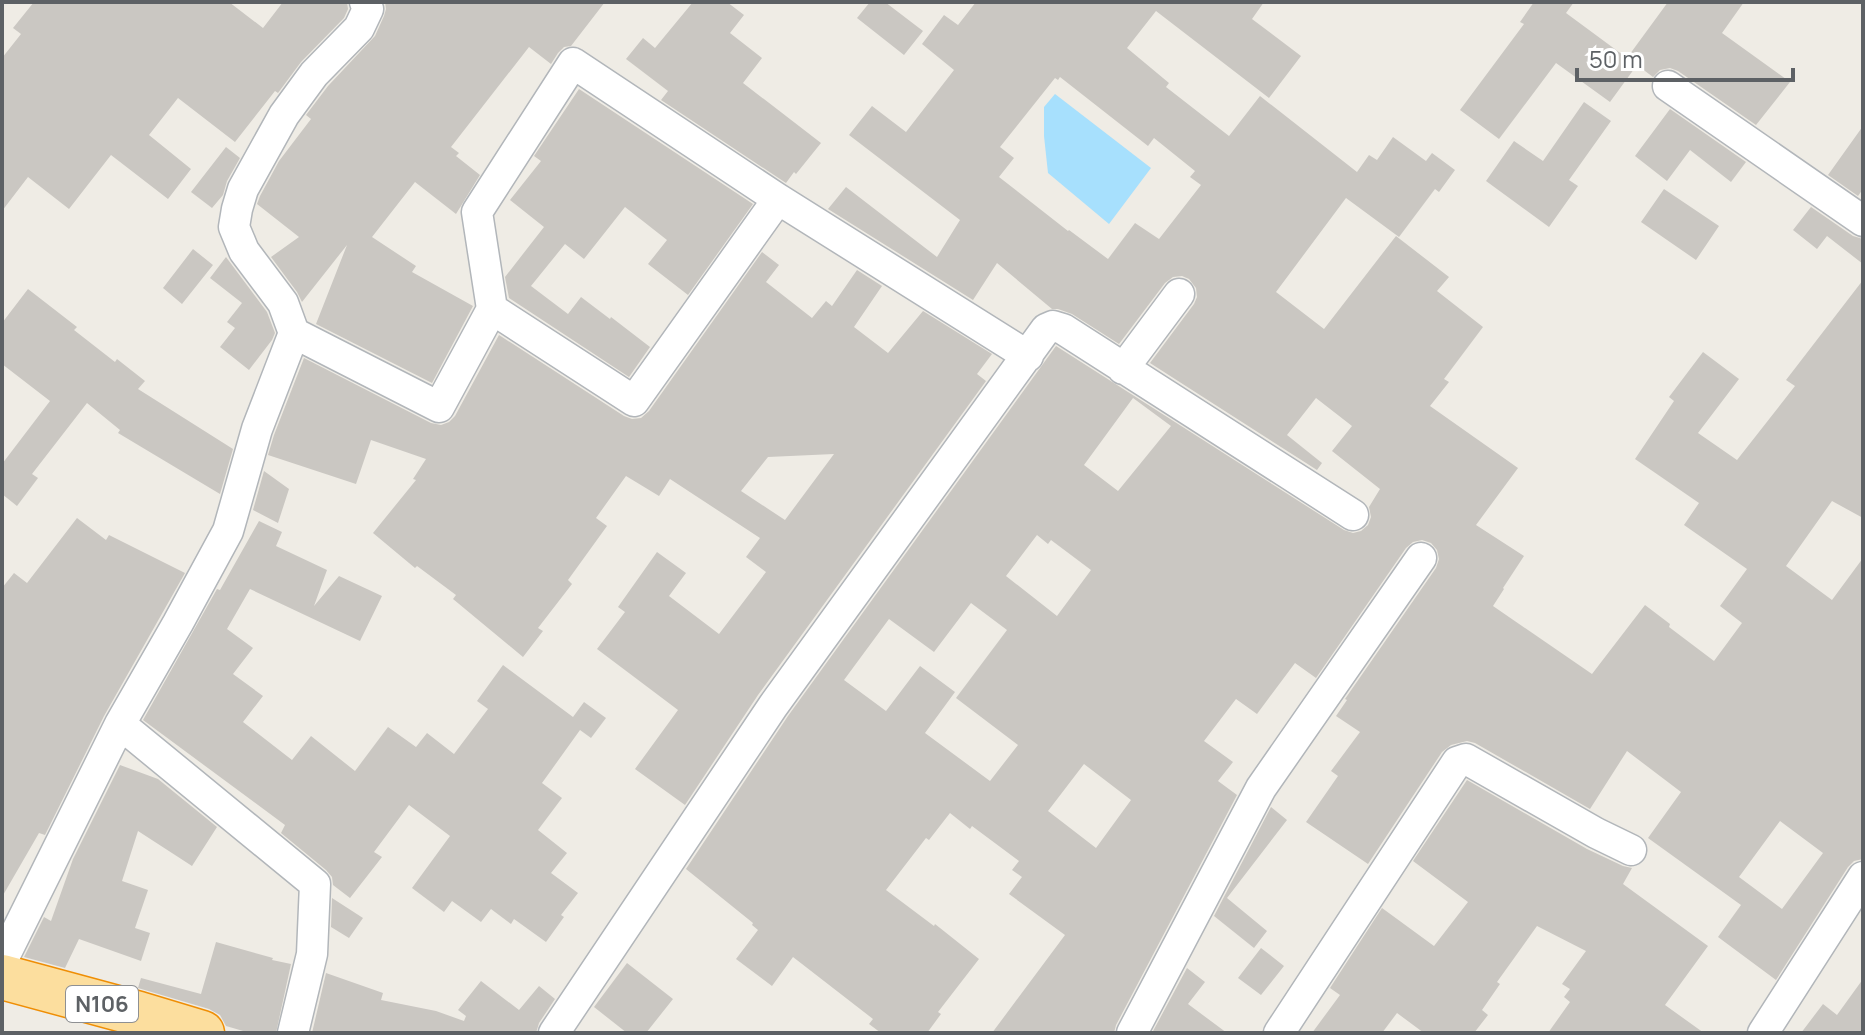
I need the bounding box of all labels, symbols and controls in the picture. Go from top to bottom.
scale bar [1577,32,1793,82]
text: 50 m [1589,42,1643,75]
road number: N106 [66,986,138,1022]

